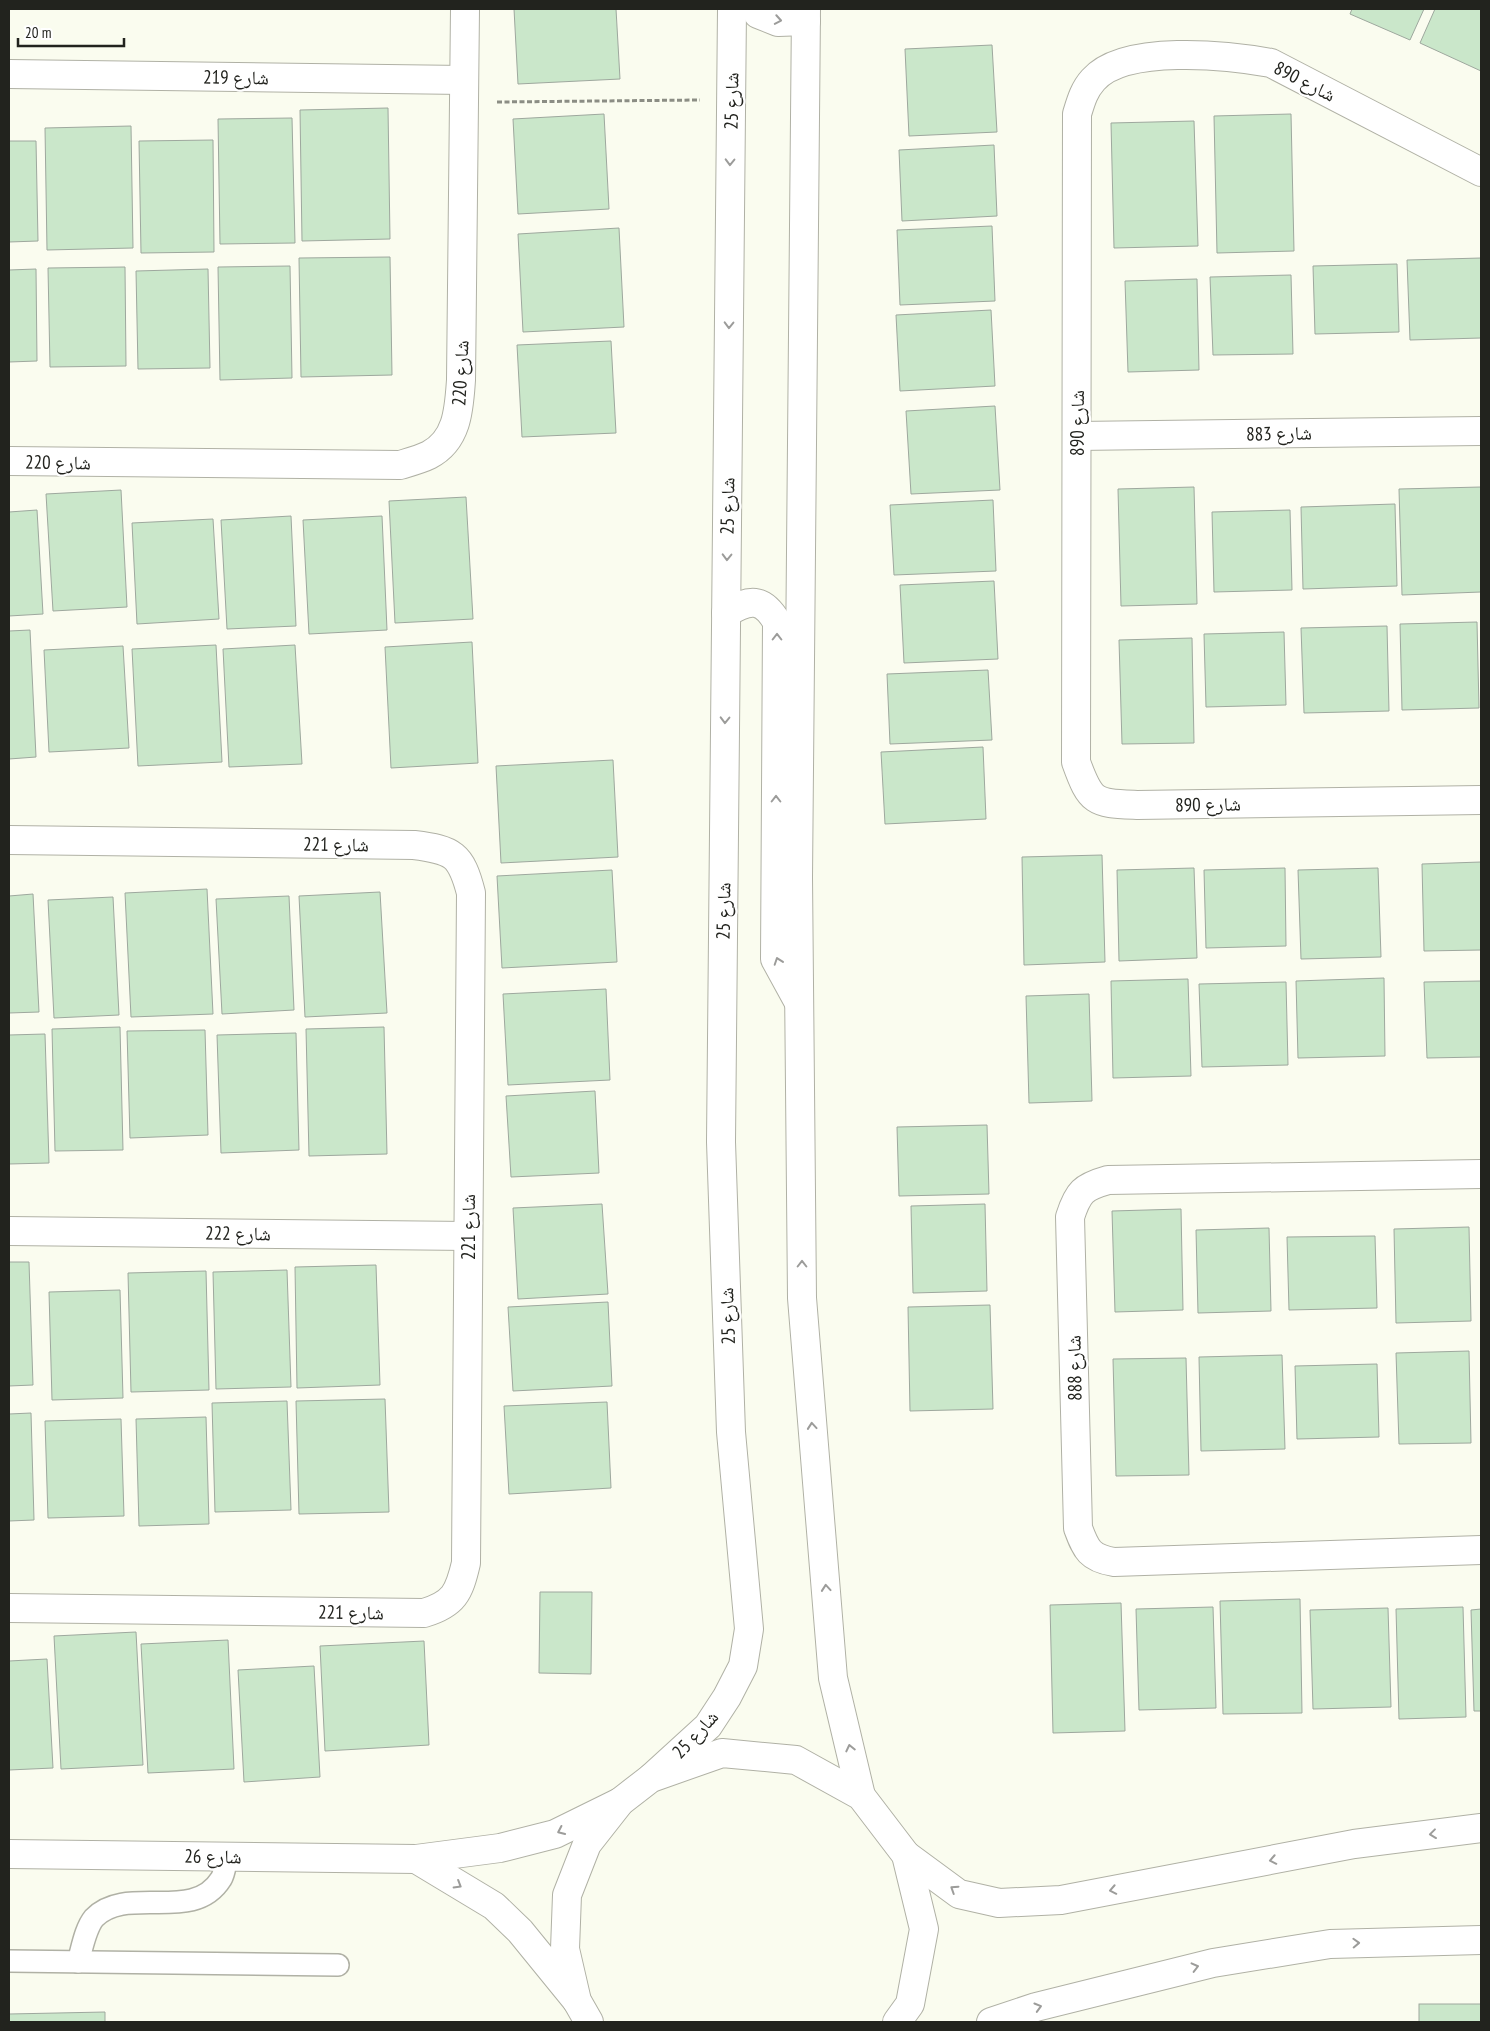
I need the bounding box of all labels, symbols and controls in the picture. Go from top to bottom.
scale bar [18,15,124,47]
one-way arrow [774,15,783,25]
text: 20 m [25,23,51,42]
street label: شارع 890 [1270,55,1340,107]
street label: شارع 219 [203,64,269,90]
street label: شارع 25 [719,72,743,130]
one-way arrow [725,159,736,167]
one-way arrow [724,322,734,329]
street label: شارع 220 [446,340,474,406]
street label: شارع 890 [1065,390,1089,456]
street label: شارع 883 [1246,420,1312,446]
street label: شارع 220 [25,449,91,475]
street label: شارع 25 [715,477,739,535]
one-way arrow [722,554,732,562]
one-way arrow [772,633,782,640]
one-way arrow [720,716,730,724]
street label: شارع 890 [1175,791,1241,817]
one-way arrow [771,795,781,803]
street label: شارع 221 [303,831,369,857]
street label: شارع 25 [711,882,735,940]
one-way arrow [774,957,784,966]
street label: شارع 221 [456,1194,480,1260]
street label: شارع 222 [205,1220,271,1246]
one-way arrow [797,1260,807,1268]
street label: شارع 25 [714,1287,740,1345]
street label: شارع 888 [1061,1335,1087,1401]
one-way arrow [807,1422,818,1430]
one-way arrow [820,1584,831,1592]
street label: شارع 221 [318,1599,384,1625]
street label: شارع 25 [667,1705,723,1763]
one-way arrow [845,1744,856,1753]
one-way arrow [557,1825,566,1836]
one-way arrow [1429,1828,1437,1839]
street label: شارع 26 [184,1844,242,1868]
one-way arrow [1268,1854,1277,1864]
one-way arrow [453,1878,462,1888]
one-way arrow [1109,1885,1117,1895]
one-way arrow [950,1886,959,1896]
one-way arrow [1352,1938,1360,1949]
one-way arrow [1191,1962,1200,1973]
one-way arrow [1033,2002,1041,2012]

